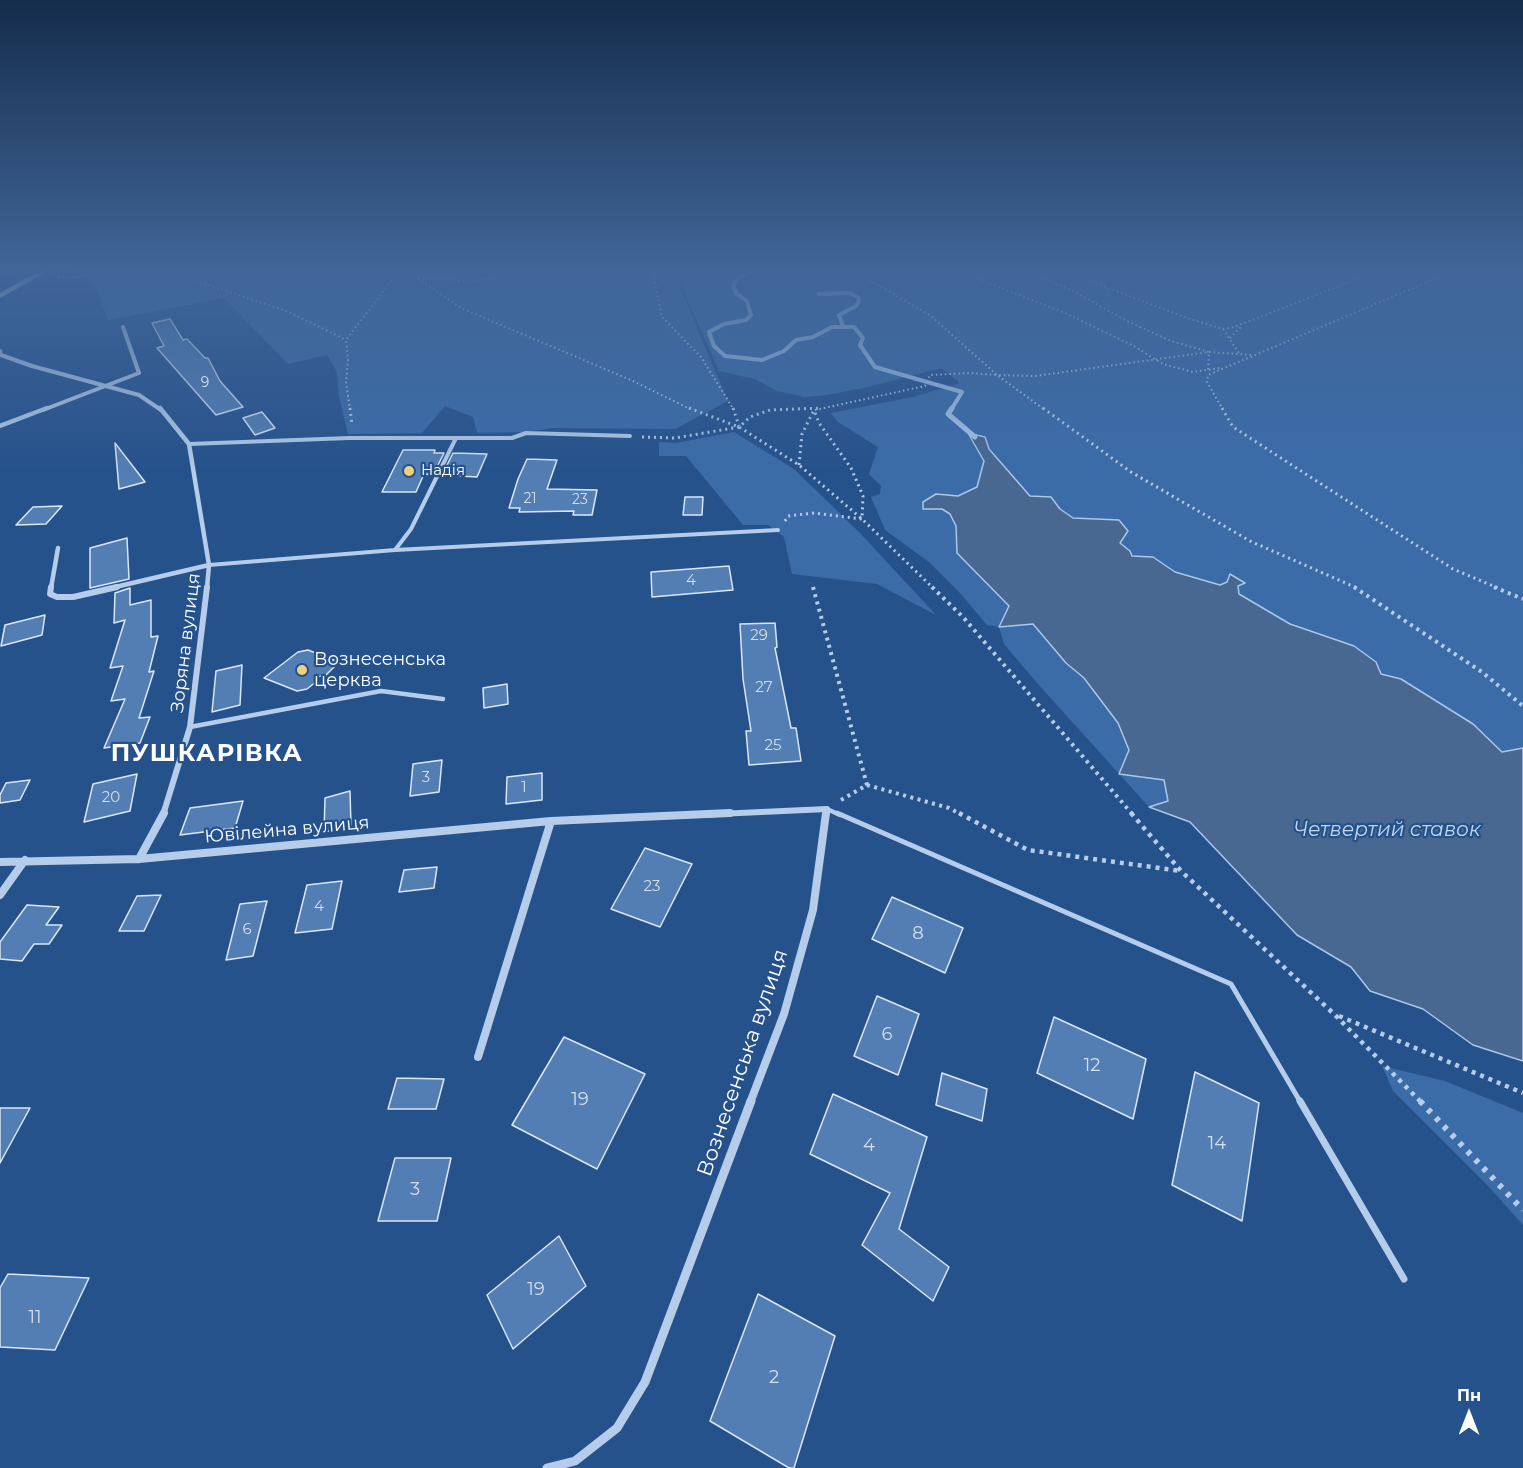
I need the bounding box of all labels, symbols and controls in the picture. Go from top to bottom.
house number: 9 [201,375,209,391]
place label: Надія [421,462,465,480]
marker: Надія [402,464,416,478]
house number: 21 [523,491,537,507]
house number: 23 [572,492,588,508]
street label: Зоряна вулиця [167,572,205,714]
house number: 4 [686,572,696,590]
house number: 29 [750,627,768,645]
place label: Вознесенська церква [314,649,446,692]
marker: Вознесенська церква [295,663,309,677]
house number: 27 [755,679,773,697]
house number: 25 [764,737,782,755]
district label: ПУШКАРІВКА [111,740,303,768]
house number: 3 [422,769,430,787]
house number: 1 [521,779,527,797]
house number: 20 [102,789,120,807]
street label: Ювілейна вулиця [204,812,370,848]
water label: Четвертий ставок [1294,818,1480,842]
house number: 23 [644,878,660,896]
house number: 4 [314,898,324,916]
house number: 6 [242,921,252,939]
house number: 8 [912,923,924,945]
street label: Вознесенська вулиця [692,946,794,1180]
house number: 6 [882,1024,892,1046]
house number: 12 [1084,1055,1100,1077]
house number: 19 [571,1089,589,1111]
house number: 14 [1208,1133,1226,1155]
house number: 4 [863,1135,875,1157]
house number: 3 [410,1179,420,1201]
house number: 19 [527,1279,545,1301]
house number: 11 [29,1307,41,1329]
house number: 2 [769,1367,779,1389]
north arrow [1439,1384,1499,1444]
text: Пн [1457,1386,1481,1405]

